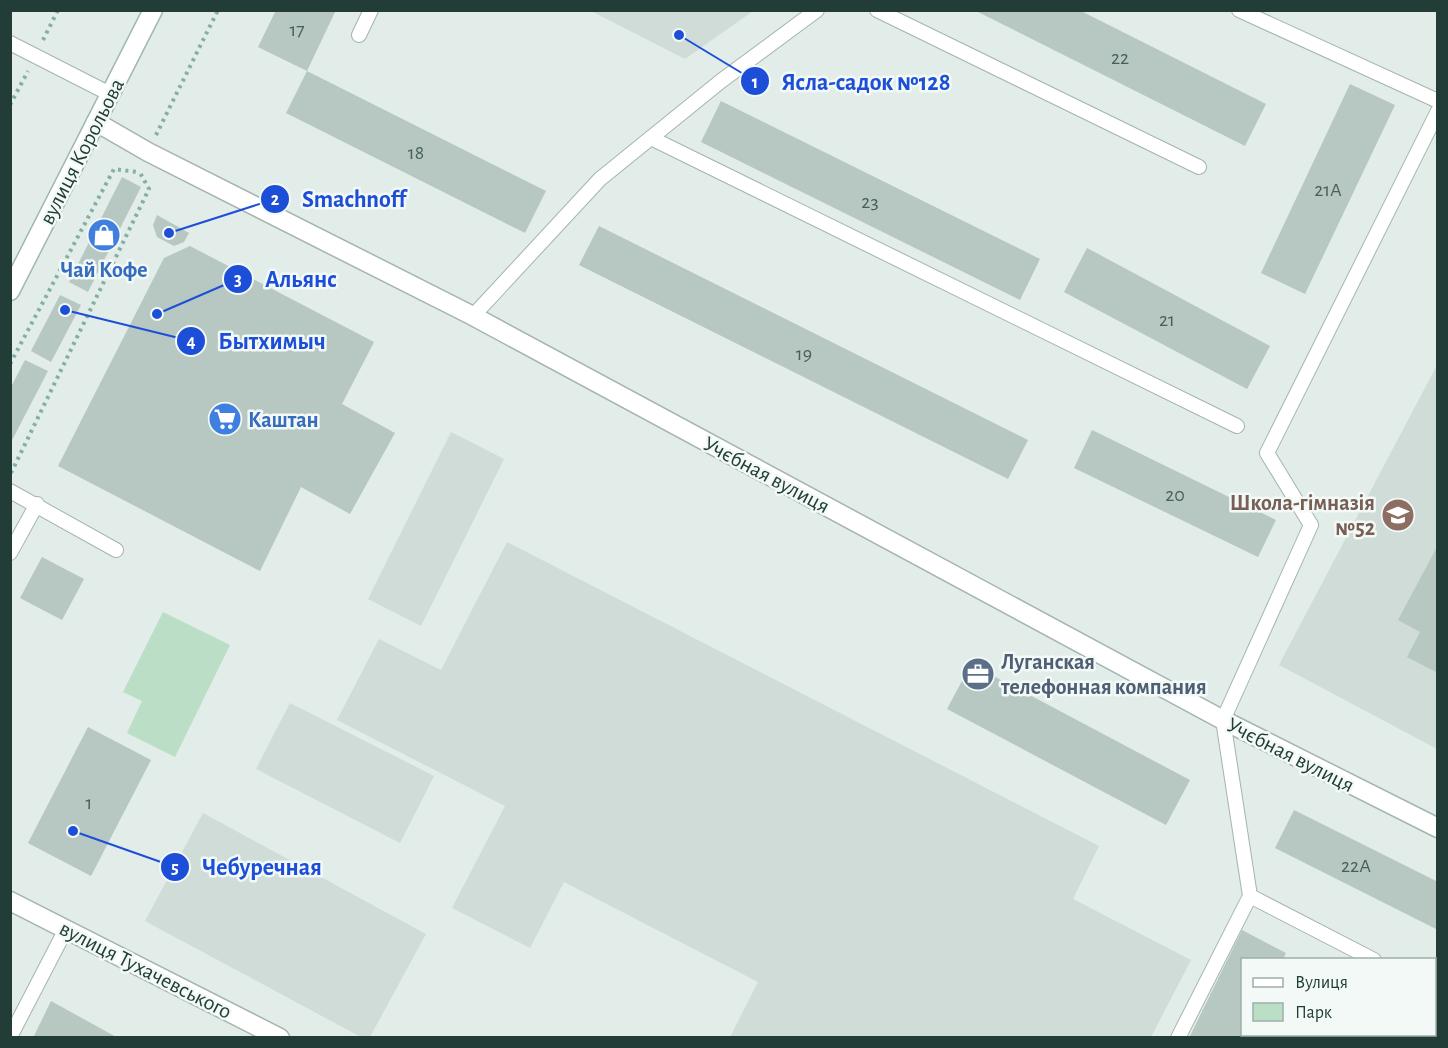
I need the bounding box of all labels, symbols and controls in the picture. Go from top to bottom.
house number: 17 [289,20,305,40]
house number: 22 [1111,48,1129,68]
callout: Ясла-садок №128 [740,60,963,102]
text: Ясла-садок №128 [782,71,950,95]
text: 1 [752,74,758,92]
street label: вулиця Корольова [36,75,128,228]
house number: 18 [408,143,424,163]
callout: Smachnoff [260,178,418,220]
house number: 21А [1314,180,1342,200]
text: Smachnoff [302,188,408,212]
text: 2 [271,191,280,209]
house number: 23 [861,192,879,212]
shop icon: Чай Кофе [86,217,122,253]
callout: Альянс [223,258,348,300]
place label: Чай Кофе [60,259,148,281]
text: Альянс [265,268,337,292]
text: 3 [234,271,242,289]
house number: 21 [1159,310,1175,330]
callout: Бытхимыч [176,320,338,362]
text: Бытхимыч [218,330,326,354]
text: 4 [186,333,196,351]
house number: 19 [796,344,812,364]
supermarket icon: Каштан [207,401,243,437]
place label: Каштан [248,409,319,431]
street label: Учєбная вулиця [700,432,833,517]
house number: 20 [1165,485,1185,505]
place label: Школа-гімназія №52 [1230,492,1375,539]
school or university icon: Школа-гімназія №52 [1380,497,1416,533]
place label: Луганская телефонная компания [1000,651,1207,698]
office icon: Луганская телефонная компания [960,656,996,692]
street label: Учєбная вулиця [1223,713,1358,796]
house number: 1 [86,793,92,813]
callout: Чебуречная [160,846,334,888]
text: Чебуречная [202,856,322,880]
house number: 22А [1341,856,1371,876]
text: 5 [171,859,179,877]
street label: вулиця Тухачевського [56,917,235,1023]
legend [1241,958,1436,1036]
text: Вулиця [1295,974,1348,992]
text: Парк [1295,1004,1333,1022]

